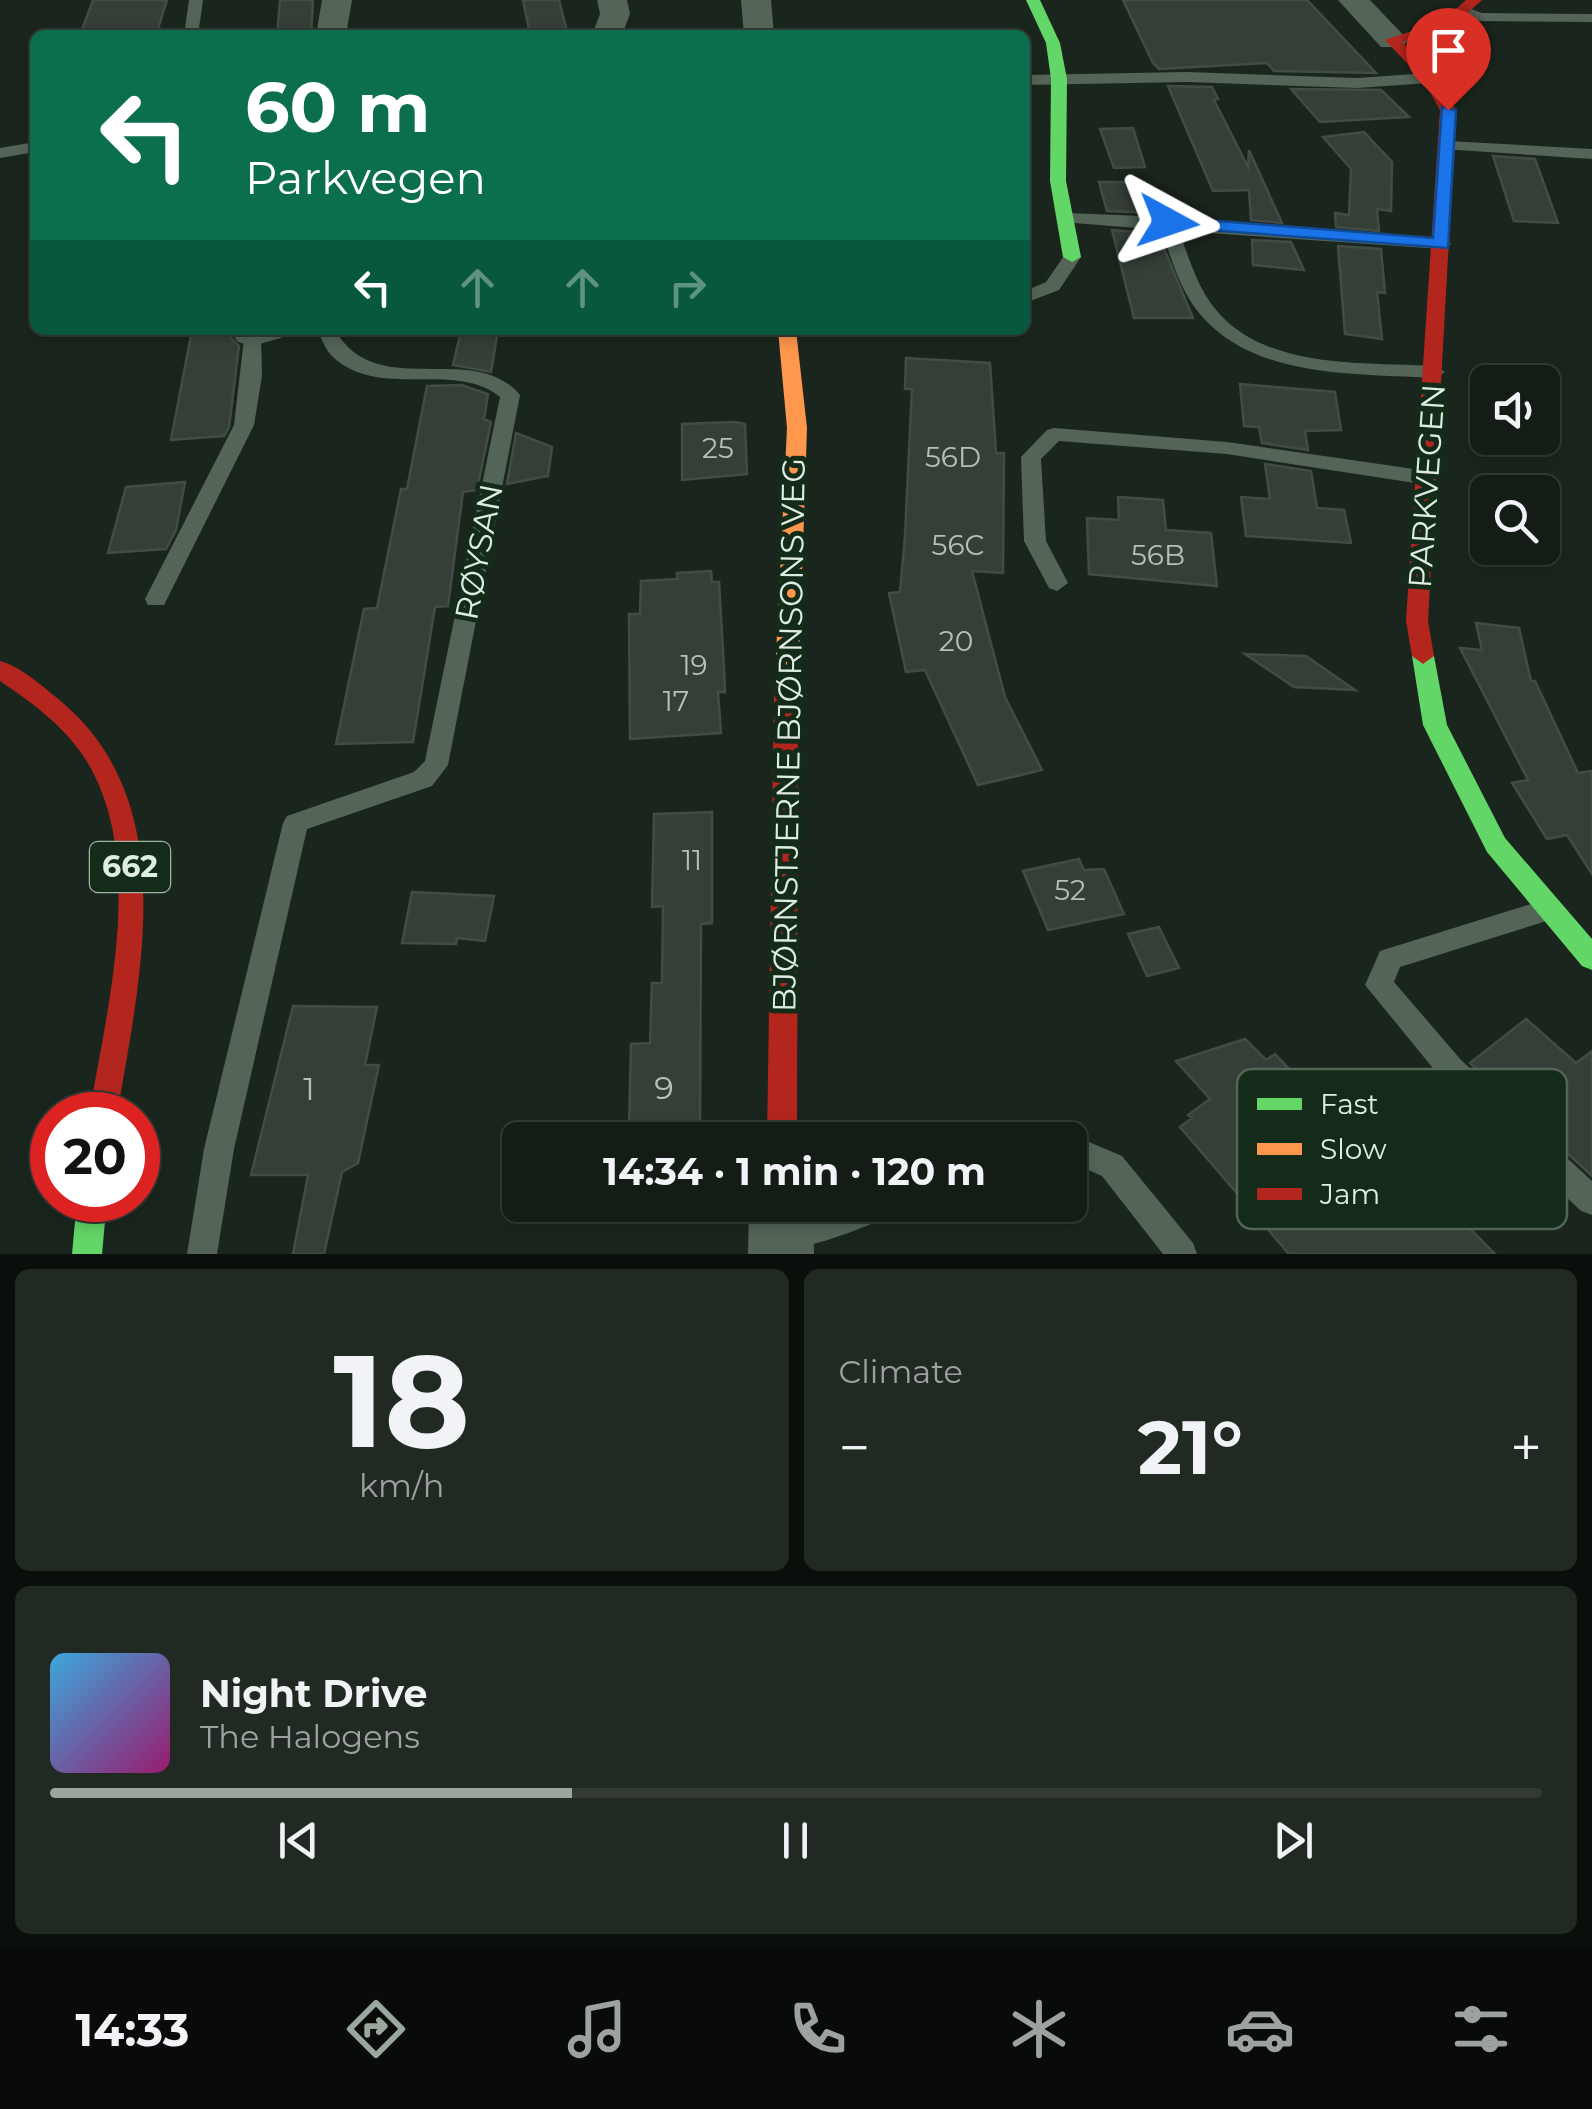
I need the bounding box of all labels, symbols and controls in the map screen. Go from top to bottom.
pin [1406,8,1491,111]
icon: arrive [1421,23,1476,78]
text: 60 m [245,64,430,150]
icon: left [80,70,210,200]
text: Parkvegen [245,150,486,205]
position arrow [1116,170,1220,274]
icon: left [345,260,400,315]
icon: ahead [450,260,505,315]
icon: ahead [555,260,610,315]
icon: right [660,260,715,315]
map controls [1470,365,1560,565]
button: sound [1470,365,1560,455]
street label: PARKVEGEN [1400,383,1453,589]
house number: 25 [702,431,734,465]
house number: 56D [925,440,981,474]
street label: BJØRNSTJERNE BJØRNSONS VEG [764,458,813,1012]
button: search [1470,475,1560,565]
street label: RØYSAN [446,481,511,623]
house number: 56C [932,528,984,562]
house number: 56B [1131,538,1185,572]
house number: 20 [939,624,973,658]
house number: 19 [680,648,708,682]
house number: 17 [663,684,689,718]
road number: 662 [90,842,170,892]
house number: 11 [682,843,702,877]
house number: 52 [1054,873,1086,907]
house number: 9 [654,1068,674,1107]
house number: 1 [303,1069,315,1108]
legend [1237,1069,1567,1229]
text: Fast [1320,1087,1379,1121]
speed limit sign: 20 [30,1092,160,1222]
text: Slow [1320,1132,1387,1166]
text: 14:34 · 1 min · 120 m [603,1148,986,1195]
text: Jam [1319,1177,1380,1211]
text: 18 [333,1321,470,1480]
text: Climate [839,1352,963,1391]
text: 21° [1138,1401,1243,1493]
text: − [839,1414,870,1481]
text: + [1510,1414,1542,1481]
text: km/h [359,1466,444,1505]
text: Night Drive [200,1670,427,1717]
text: The Halogens [200,1717,420,1756]
icon: previous [271,1813,326,1868]
icon: pause [768,1813,823,1868]
icon: next [1266,1813,1321,1868]
icon: directions [341,1994,411,2064]
icon: music [562,1994,632,2064]
icon: phone [783,1994,853,2064]
icon: climate [1004,1994,1074,2064]
icon: car [1225,1994,1295,2064]
icon: filters [1446,1994,1516,2064]
text: 14:33 [76,2002,189,2057]

